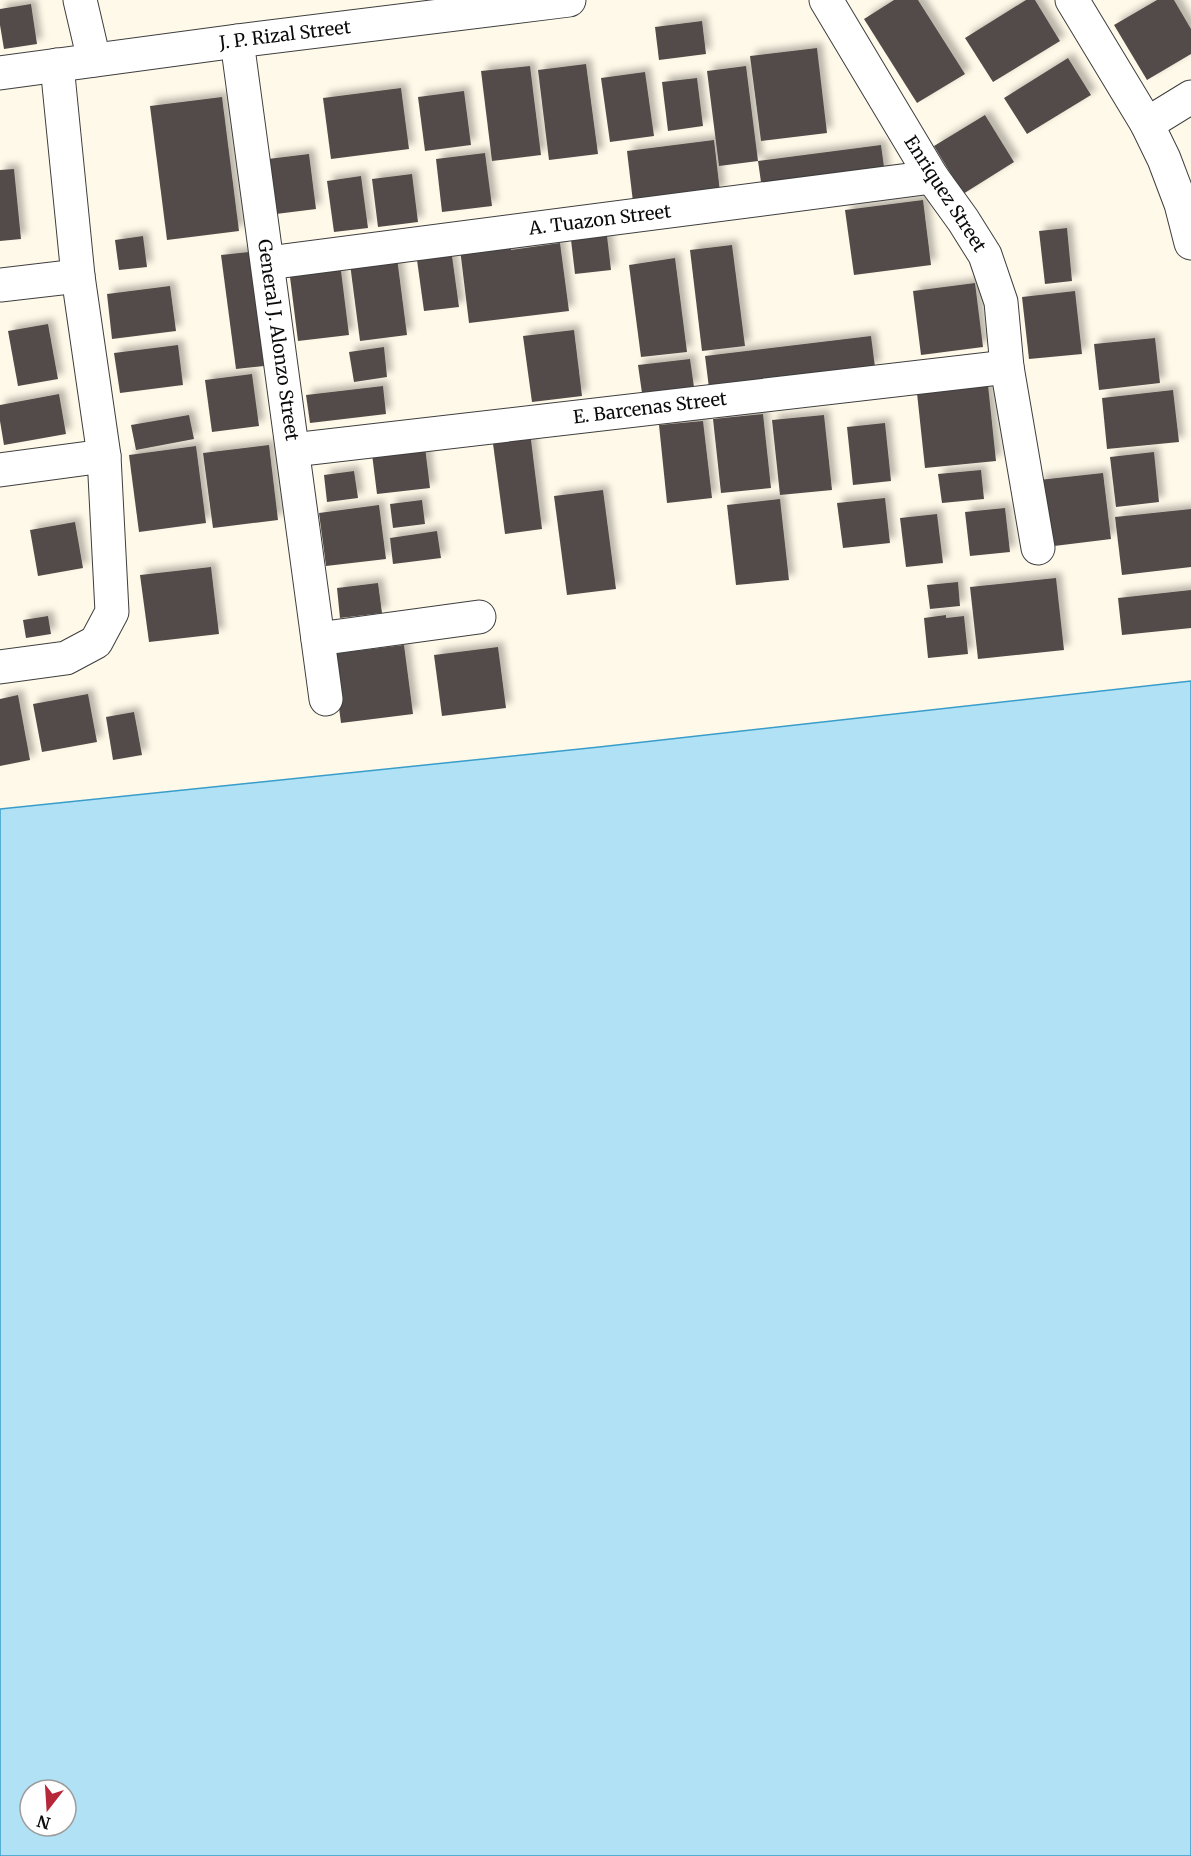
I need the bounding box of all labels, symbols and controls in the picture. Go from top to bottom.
street label: J. P. Rizal Street [217,15,352,54]
street label: Enriquez Street [899,131,992,256]
street label: A. Tuazon Street [527,199,672,240]
street label: General J. Alonzo Street [253,238,304,442]
street label: E. Barcenas Street [572,387,728,428]
north arrow [18,1778,78,1838]
text: N [34,1811,53,1834]

